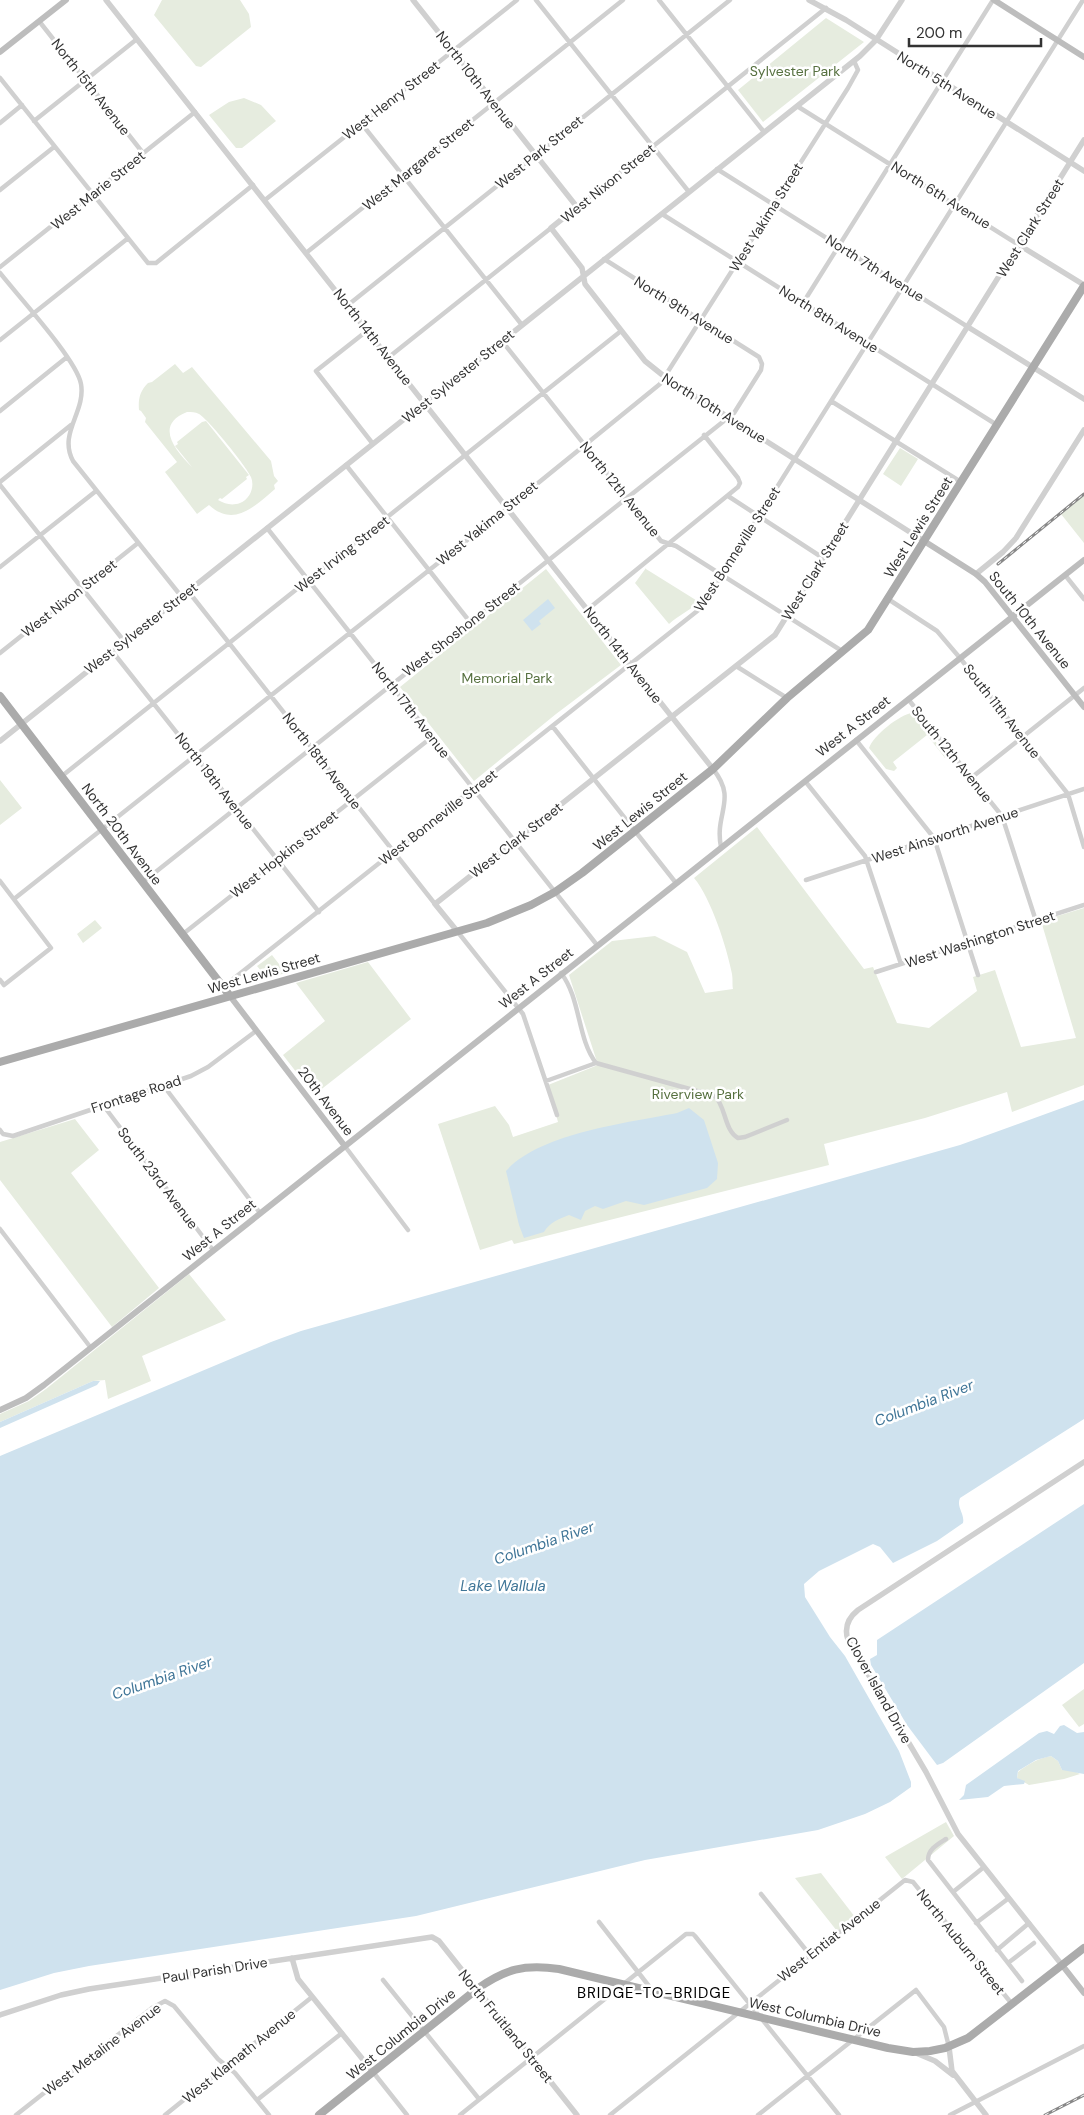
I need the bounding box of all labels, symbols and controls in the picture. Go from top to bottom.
scale bar [909,15,1042,47]
text: 200 m [916,23,962,43]
street label: North 10th Avenue [432,27,520,133]
street label: North 15th Avenue [48,35,134,139]
street label: North 5th Avenue [894,47,1000,123]
street label: West Henry Street [339,56,443,144]
park label: Sylvester Park [750,62,840,80]
street label: West Park Street [491,111,587,193]
street label: West Margaret Street [359,114,477,214]
street label: West Nixon Street [557,139,659,227]
street label: West Marie Street [47,147,149,233]
street label: North 6th Avenue [888,157,994,233]
street label: West Yakima Street [725,159,807,275]
street label: West Clark Street [992,175,1068,281]
street label: North 7th Avenue [822,230,928,306]
street label: North 9th Avenue [631,272,737,348]
street label: North 8th Avenue [776,281,882,357]
street label: North 14th Avenue [330,285,416,389]
street label: West Sylvester Street [398,325,518,427]
street label: North 10th Avenue [659,369,769,447]
street label: North 12th Avenue [576,438,664,540]
street label: West Lewis Street [880,473,956,581]
street label: West Yakima Street [433,477,541,569]
street label: West Bonneville Street [690,483,784,615]
street label: West Irving Street [291,511,393,597]
street label: West Clark Street [777,518,853,624]
street label: West Nixon Street [18,555,120,641]
street label: South 10th Avenue [985,568,1075,673]
street label: West Sylvester Street [81,578,201,678]
street label: West Shoshone Street [399,578,523,680]
street label: North 14th Avenue [580,603,666,707]
street label: North 17th Avenue [368,658,454,762]
street label: South 11th Avenue [959,660,1045,762]
park label: Memorial Park [461,669,553,687]
street label: West A Street [812,691,894,761]
street label: South 12th Avenue [908,702,996,806]
street label: North 18th Avenue [279,709,365,813]
street label: North 19th Avenue [171,729,259,833]
street label: West Bonneville Street [375,765,501,869]
street label: West Lewis Street [589,768,691,854]
street label: North 20th Avenue [78,780,166,888]
street label: West Clark Street [466,798,566,882]
street label: West Ainsworth Avenue [870,803,1021,867]
street label: West Hopkins Street [226,806,342,902]
street label: West Washington Street [903,906,1057,972]
street label: West A Street [495,943,577,1013]
street label: West Lewis Street [206,948,322,998]
street label: 20th Avenue [294,1063,358,1139]
street label: Frontage Road [89,1071,183,1117]
park label: Riverview Park [652,1085,744,1103]
street label: South 23rd Avenue [114,1123,202,1233]
street label: West A Street [179,1195,259,1265]
water label: Columbia River [871,1375,977,1431]
water label: Columbia River [491,1516,597,1570]
water label: Lake Wallula [460,1576,546,1596]
street label: Clover Island Drive [842,1633,916,1747]
water label: Columbia River [109,1651,215,1705]
street label: North Auburn Street [913,1885,1009,1999]
street label: West Entiat Avenue [774,1894,884,1986]
street label: Paul Parish Drive [161,1953,269,1987]
street label: North Fruitland Street [455,1966,557,2086]
district label: BRIDGE-TO-BRIDGE [577,1983,731,2003]
street label: West Columbia Drive [343,1984,459,2084]
street label: West Columbia Drive [747,1993,883,2041]
street label: West Metaline Avenue [39,1999,165,2099]
street label: West Klamath Avenue [179,2005,299,2107]

